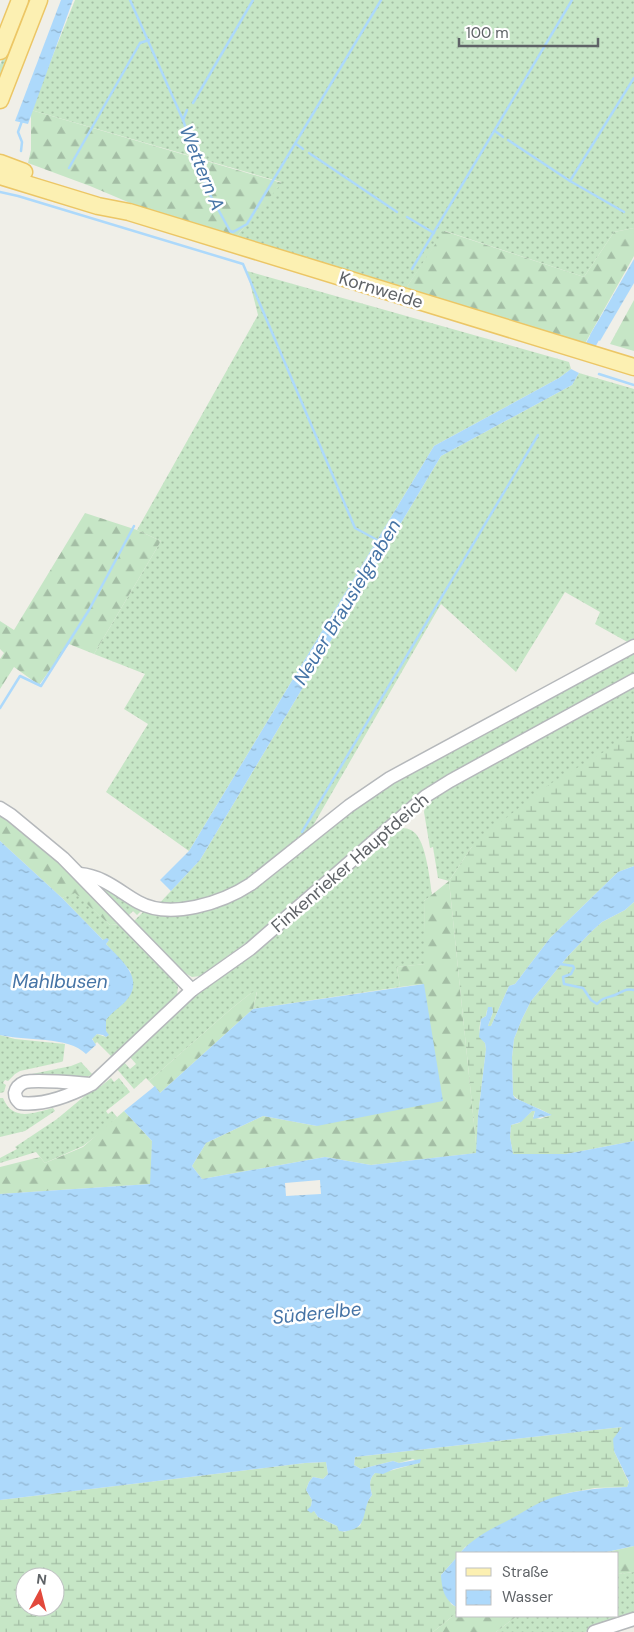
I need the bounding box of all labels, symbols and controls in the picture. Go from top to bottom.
scale bar [459,15,598,47]
text: 100 m [466,23,509,43]
water label: Wettern A [174,122,230,214]
street label: Kornweide [336,266,426,314]
water label: Neuer Brausielgraben [288,515,406,689]
street label: Finkenrieker Hauptdeich [266,788,434,938]
water label: Mahlbusen [12,969,108,994]
water label: Süderelbe [271,1296,363,1330]
legend [456,1552,619,1617]
text: Straße [502,1562,549,1582]
north arrow [15,1567,65,1617]
text: N [35,1570,48,1589]
text: Wasser [502,1587,554,1607]

